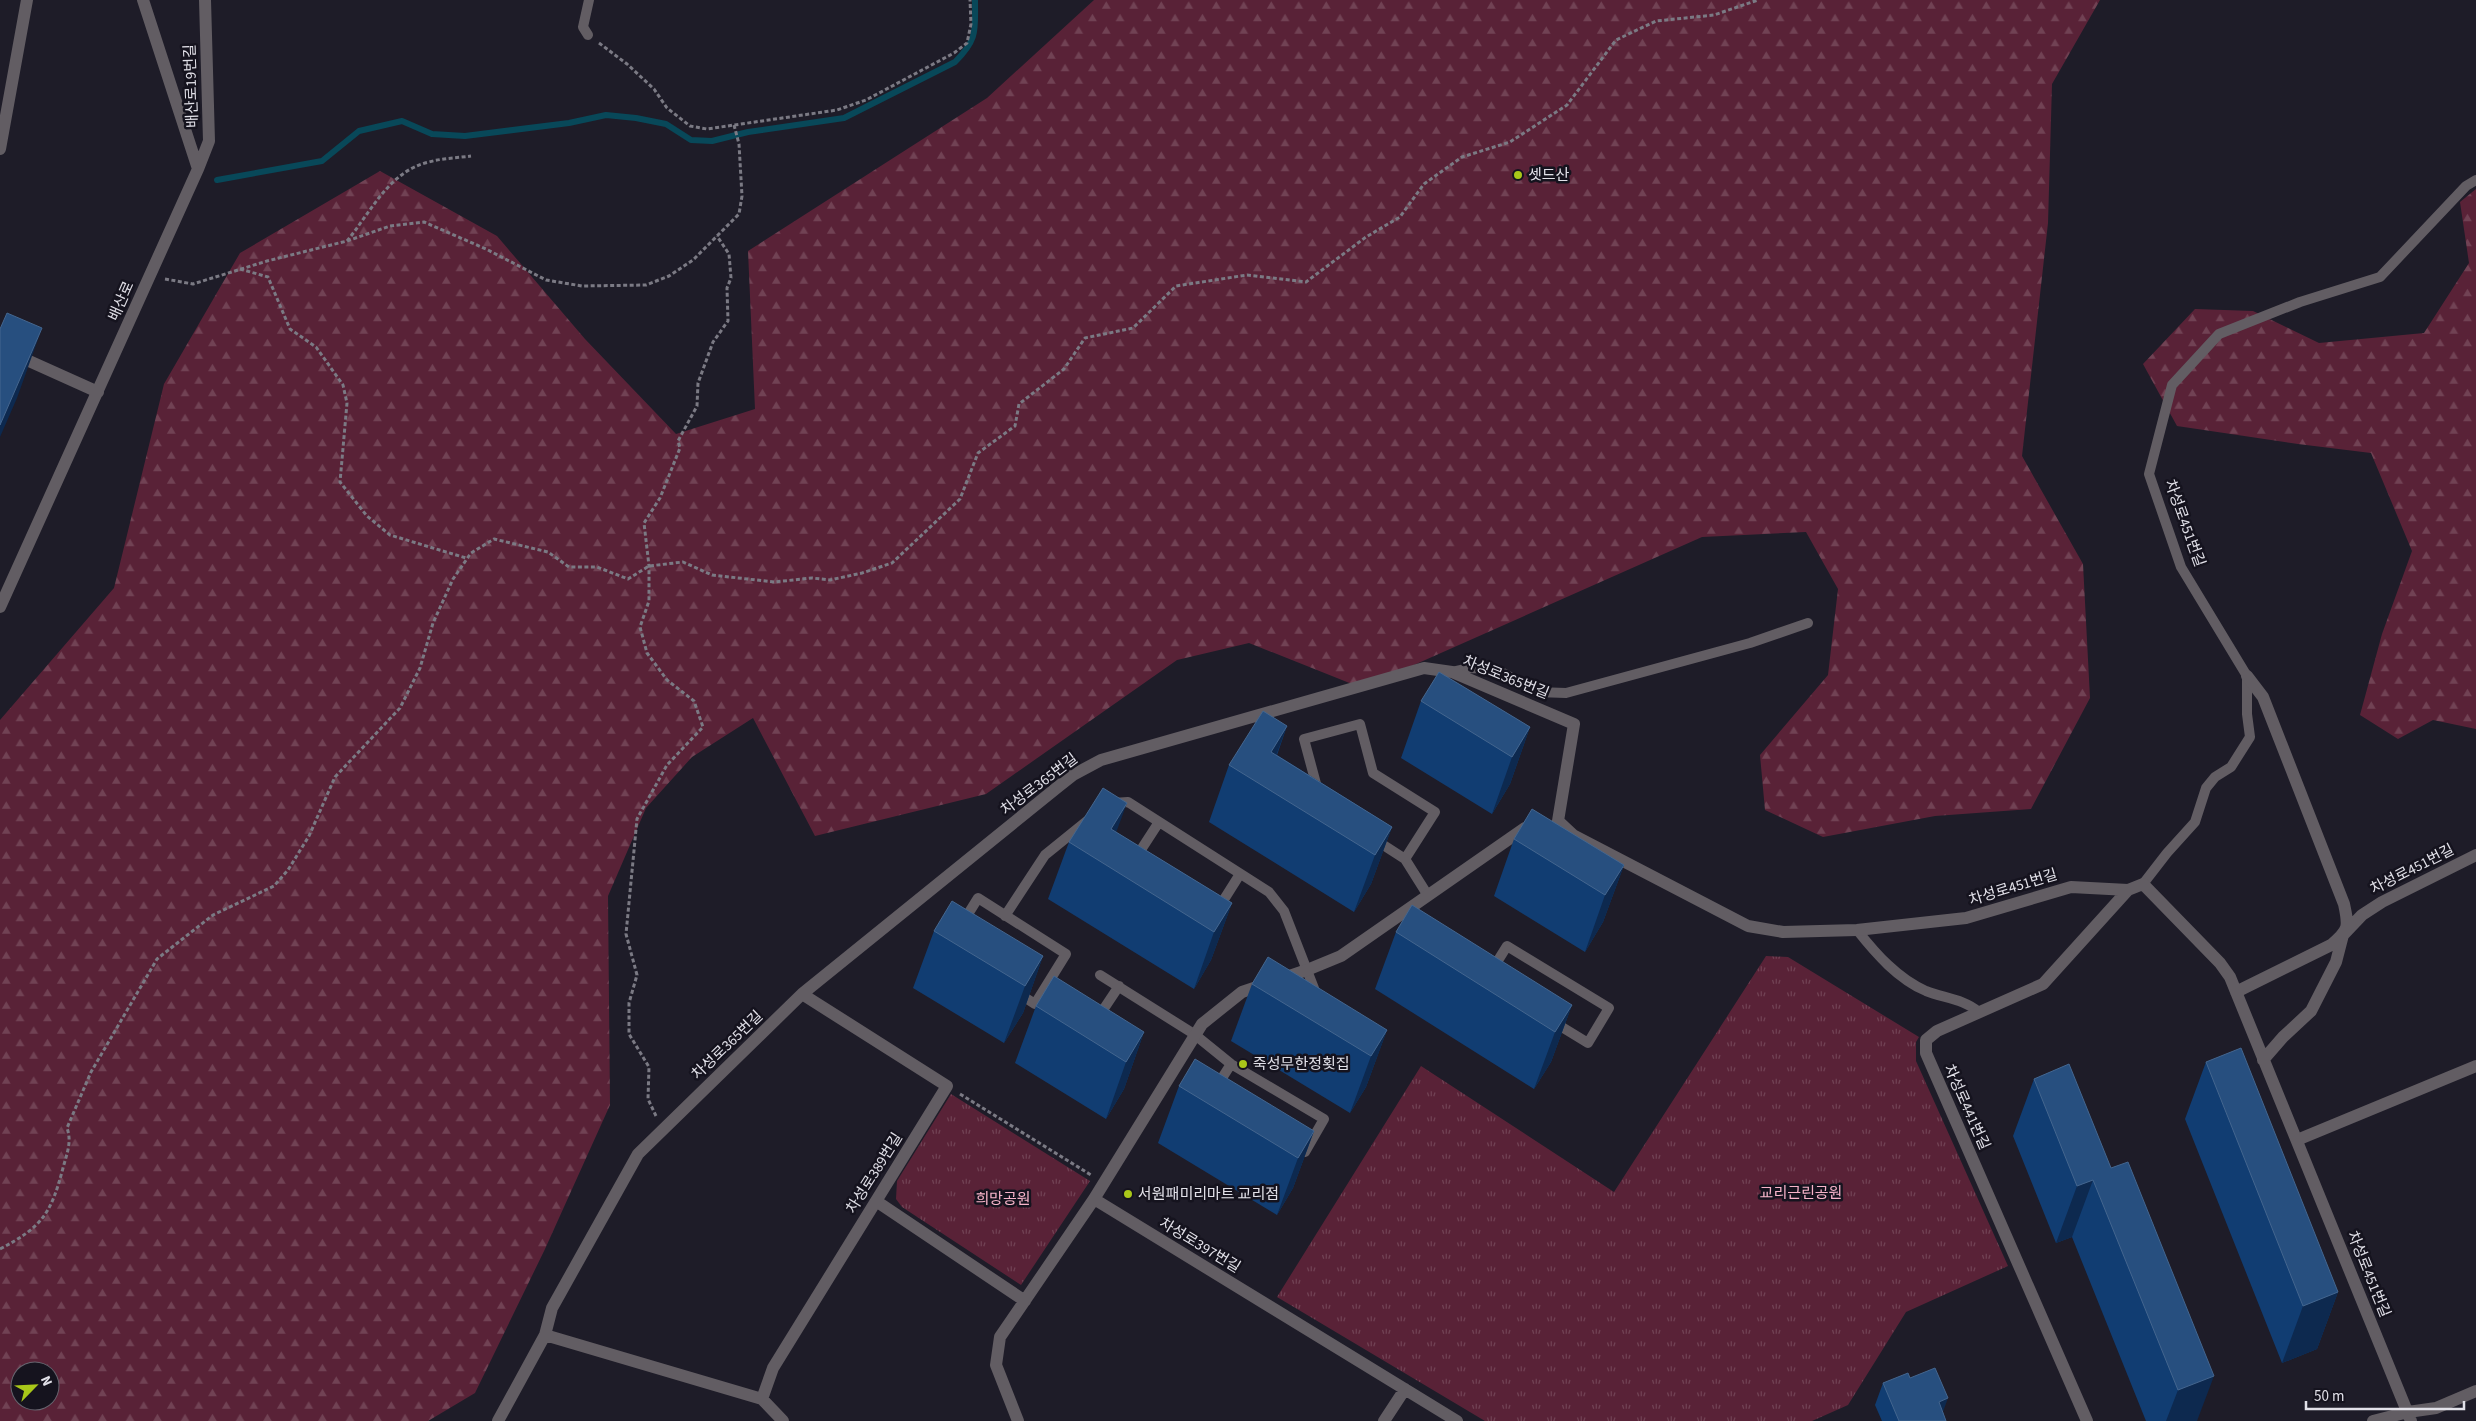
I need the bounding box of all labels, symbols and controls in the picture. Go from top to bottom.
street label: 배산로19번길 [180,44,203,128]
place label: 셋드산 [1528,165,1570,186]
marker: 셋드산 [1512,169,1524,181]
street label: 배산로 [103,278,139,324]
street label: 차성로451번길 [2159,477,2210,570]
street label: 차성로365번길 [1460,651,1552,704]
street label: 차성로365번길 [996,749,1082,820]
street label: 차성로451번길 [2367,839,2458,900]
street label: 차성로451번길 [1966,864,2060,911]
street label: 차성로365번길 [687,1006,768,1085]
place label: 죽성무한정횟집 [1253,1054,1350,1075]
marker: 죽성무한정횟집 [1237,1058,1249,1070]
street label: 차성로441번길 [1938,1061,1995,1153]
street label: 차성로389번길 [841,1129,908,1218]
park label: 교리근린공원 [1760,1183,1842,1204]
place label: 서원패미리마트 교리점 [1138,1184,1279,1205]
marker: 서원패미리마트 교리점 [1122,1188,1134,1200]
park label: 희망공원 [975,1189,1031,1210]
street label: 차성로397번길 [1155,1213,1244,1278]
street label: 차성로451번길 [2342,1228,2395,1320]
north arrow [10,1361,60,1411]
text: N [35,1373,57,1389]
scale bar [2306,1378,2464,1410]
text: 50 m [2314,1386,2344,1407]

